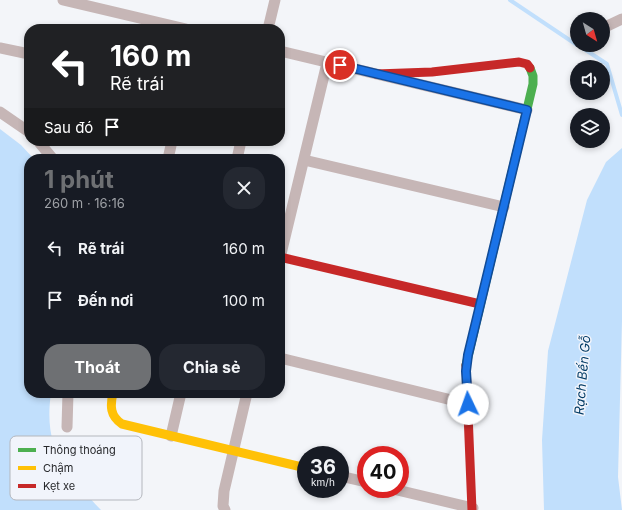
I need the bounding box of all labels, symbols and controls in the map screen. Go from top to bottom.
north arrow [570,12,610,52]
map controls [570,12,610,148]
text: 160 m [110,39,191,73]
icon: left [44,40,96,92]
pin [323,48,357,82]
icon: arrive [329,54,351,76]
button: sound [570,60,610,100]
text: Rẽ trái [110,73,164,94]
button: layers [570,108,610,148]
icon: arrive [101,116,123,138]
text: Sau đó [44,118,93,137]
text: 1 phút [44,165,114,194]
button: close [223,167,265,209]
text: 260 m · 16:16 [44,195,125,211]
icon: left [44,237,66,259]
text: Rẽ trái [78,239,124,258]
text: 160 m [223,239,265,258]
icon: arrive [44,289,66,311]
text: Đến nơi [78,291,133,310]
text: 100 m [223,291,265,310]
water label: Rạch Bến Gỗ [571,334,593,415]
button: Thoát [44,344,151,390]
button: Chia sẻ [159,344,265,390]
position arrow [447,383,489,425]
legend [10,436,142,500]
text: Thông thoáng [43,443,116,457]
speed limit sign: 40 [357,446,409,498]
text: 36 [310,455,336,479]
text: Chậm [43,461,73,475]
text: km/h [311,476,335,488]
text: Kẹt xe [43,479,75,493]

